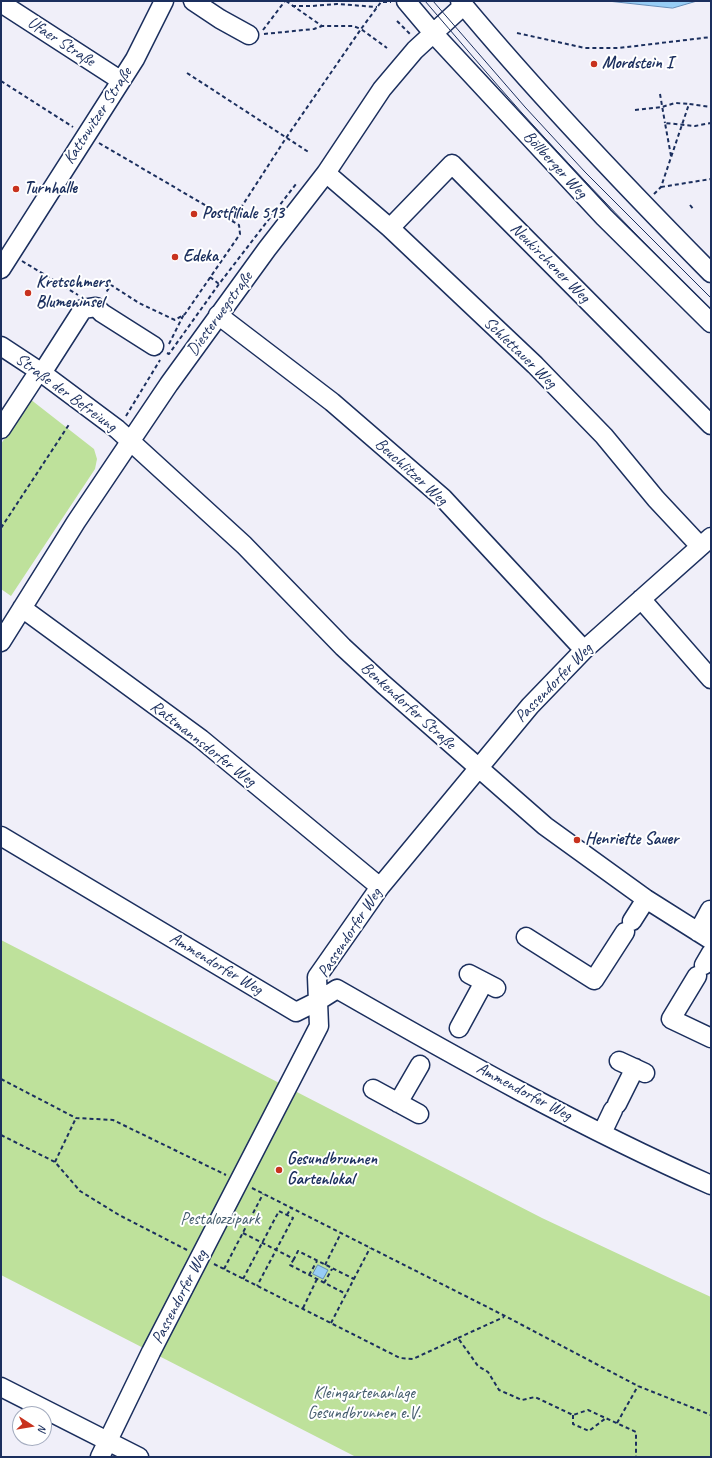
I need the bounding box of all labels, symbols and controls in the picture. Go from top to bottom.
street label: Ufaer Straße [23,13,99,71]
place label: Mordstein I [602,54,673,74]
marker: Mordstein I [589,59,599,69]
street label: Kattowitzer Straße [59,64,137,168]
street label: Böllberger Weg [518,127,592,203]
place label: Turnhalle [24,179,77,199]
marker: Turnhalle [11,184,21,194]
place label: Postfiliale 513 [202,204,284,224]
marker: Postfiliale 513 [189,209,199,219]
street label: Neukirchener Weg [506,219,594,307]
place label: Edeka [183,247,218,267]
marker: Edeka [170,252,180,262]
street label: Diesterwegstraße [183,268,257,360]
place label: Kretschmers Blumeninsel [36,273,109,313]
marker: Kretschmers Blumeninsel [23,288,33,298]
street label: Schlettauer Weg [479,313,561,393]
street label: Straße der Befreiung [11,349,121,437]
street label: Beuchlitzer Weg [370,434,452,510]
street label: Passendorfer Weg [511,639,597,727]
street label: Benkendorfer Straße [356,658,460,754]
street label: Rattmannsdorfer Weg [146,696,260,792]
place label: Henriette Sauer [585,830,678,850]
marker: Henriette Sauer [572,835,582,845]
street label: Passendorfer Weg [313,884,387,982]
street label: Ammendorfer Weg [166,928,266,1000]
street label: Ammendorfer Weg [473,1058,575,1126]
place label: Gesundbrunnen Gartenlokal [287,1150,377,1190]
marker: Gesundbrunnen Gartenlokal [274,1165,284,1175]
park label: Pestalozzipark [180,1210,260,1230]
street label: Passendorfer Weg [148,1247,212,1347]
park label: Kleingartenanlage Gesundbrunnen e.V. [307,1384,421,1424]
north arrow [12,1406,52,1446]
text: N [35,1423,50,1433]

